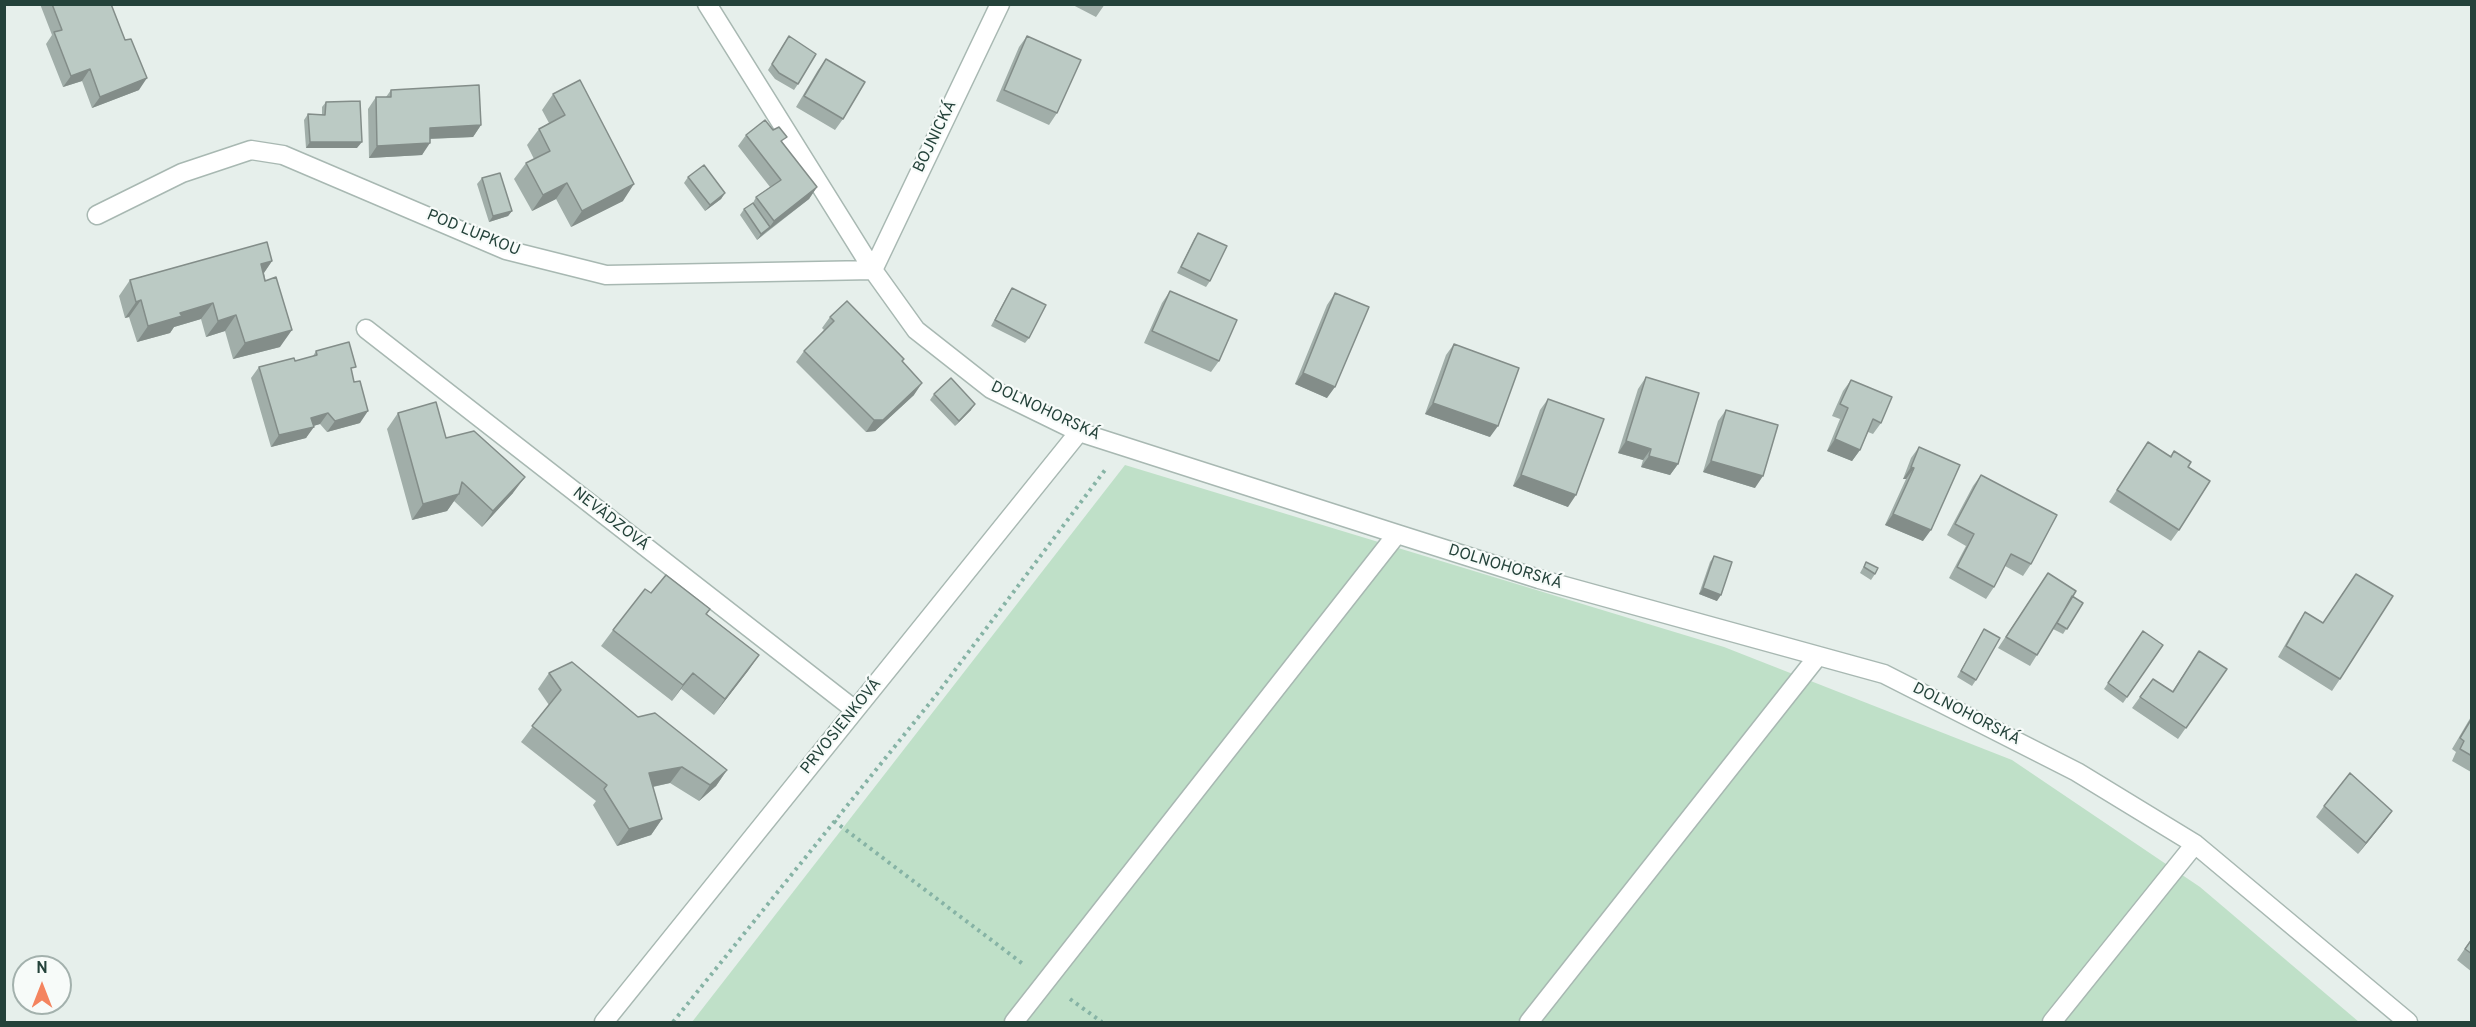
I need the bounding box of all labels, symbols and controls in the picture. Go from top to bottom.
street label: BOJNICKÁ [910,98,962,176]
street label: POD LUPKOU [424,207,522,261]
street label: DOLNOHORSKÁ [987,378,1103,446]
street label: NEVÄDZOVÁ [568,484,652,556]
street label: DOLNOHORSKÁ [1446,542,1564,594]
street label: PRVOSIENKOVÁ [798,675,886,779]
street label: DOLNOHORSKÁ [1909,680,2023,750]
north arrow [12,955,72,1015]
text: N [36,959,48,979]

